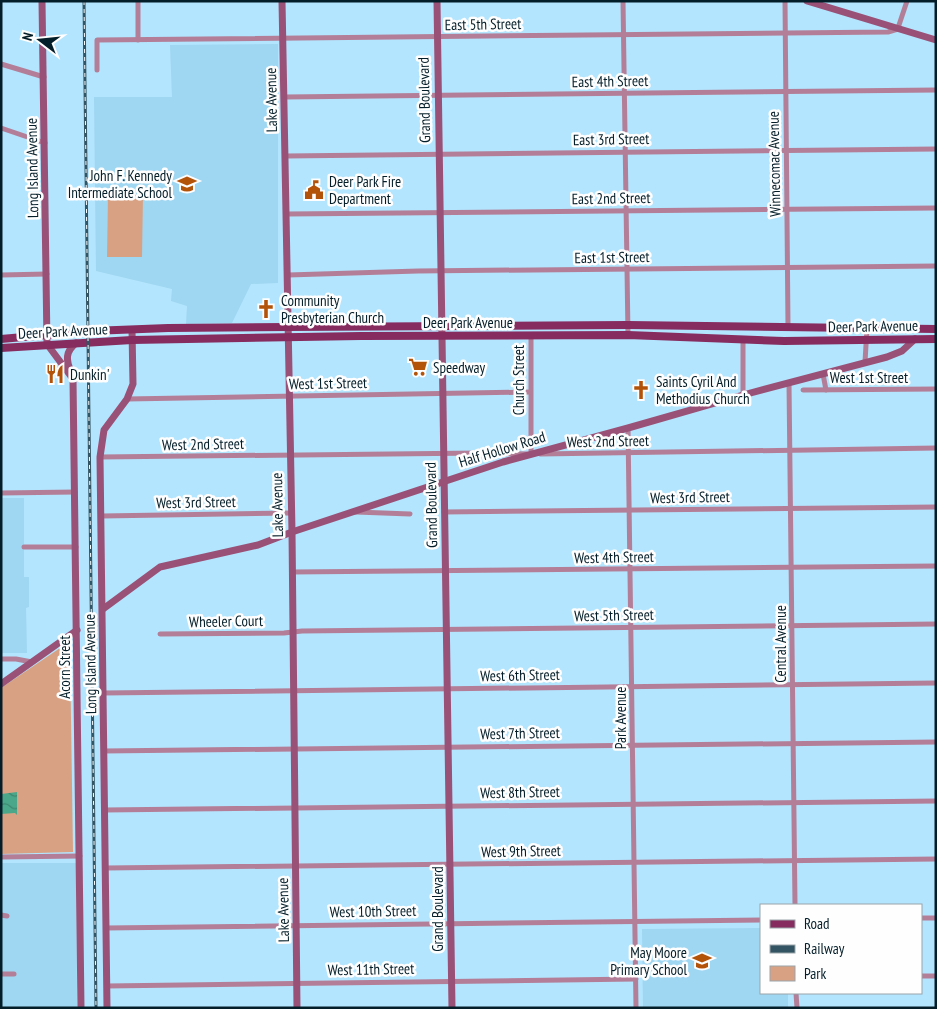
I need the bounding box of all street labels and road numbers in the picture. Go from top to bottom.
street label: East 5th Street [445,14,521,34]
street label: Grand Boulevard [414,57,434,143]
street label: Lake Avenue [261,68,281,132]
street label: East 4th Street [572,71,648,91]
street label: Winnecomac Avenue [764,111,784,217]
street label: Long Island Avenue [22,118,42,218]
street label: East 3rd Street [573,129,649,149]
street label: East 2nd Street [571,188,651,208]
street label: East 1st Street [574,247,650,267]
street label: Deer Park Avenue [423,313,513,332]
street label: Deer Park Avenue [828,316,918,336]
street label: Deer Park Avenue [18,319,108,343]
street label: Church Street [509,345,528,415]
street label: West 1st Street [830,368,908,387]
street label: West 1st Street [289,373,367,393]
street label: Half Hollow Road [456,427,548,471]
street label: West 2nd Street [567,431,649,451]
street label: West 2nd Street [162,434,244,454]
street label: Grand Boulevard [421,462,441,548]
street label: Lake Avenue [267,473,287,537]
street label: West 3rd Street [650,487,730,507]
street label: West 3rd Street [156,492,236,512]
street label: West 4th Street [574,547,654,567]
street label: West 5th Street [574,605,654,625]
street label: Central Avenue [771,605,790,683]
street label: Wheeler Court [189,611,263,631]
street label: Long Island Avenue [80,614,100,714]
street label: Acorn Street [55,635,74,699]
street label: West 6th Street [480,665,560,685]
street label: Park Avenue [611,687,630,749]
street label: West 7th Street [480,723,560,743]
street label: West 8th Street [480,782,560,802]
street label: West 9th Street [481,841,561,861]
street label: Grand Boulevard [428,866,447,952]
street label: Lake Avenue [273,878,293,942]
street label: West 10th Street [330,901,416,921]
street label: West 11th Street [328,959,414,979]

